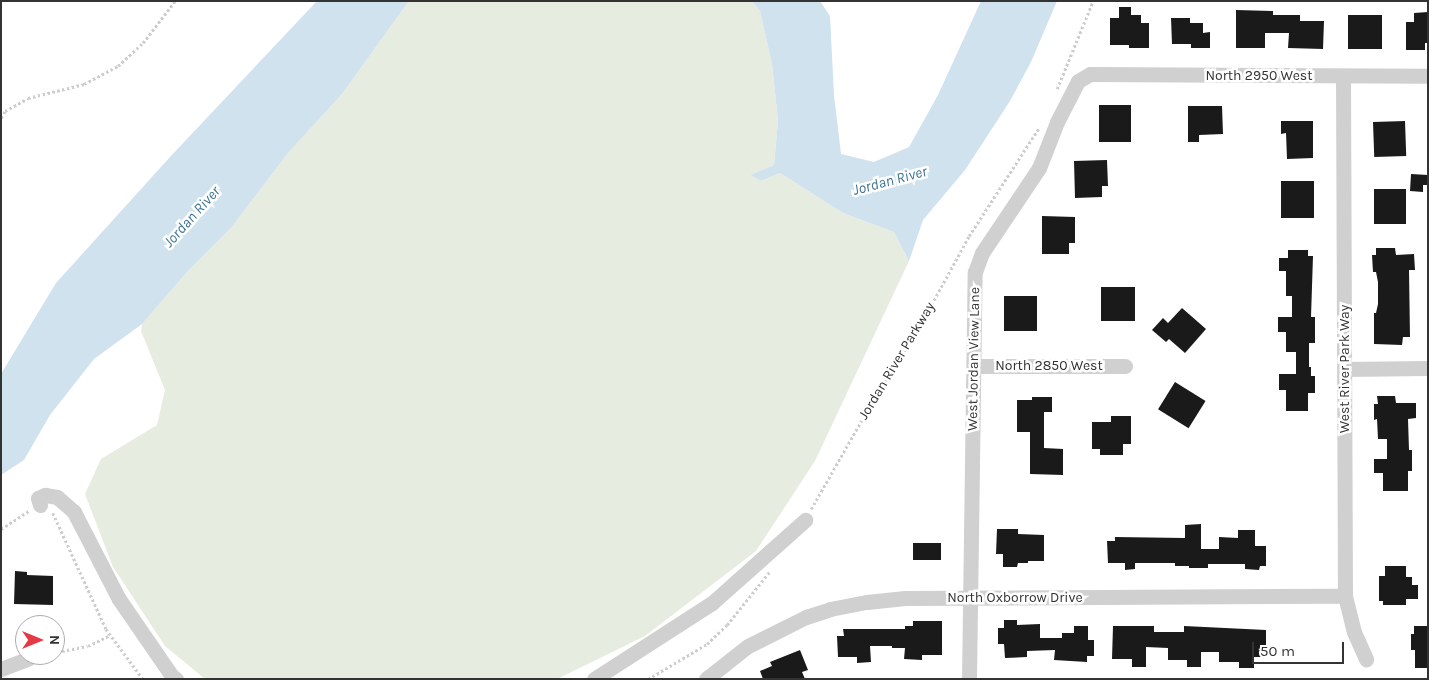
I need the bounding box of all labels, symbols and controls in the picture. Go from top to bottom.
street label: North 2950 West [1206,68,1312,84]
water label: Jordan River [851,162,929,200]
water label: Jordan River [160,183,224,251]
street label: West Jordan View Lane [964,287,984,431]
street label: Jordan River Parkway [855,299,939,423]
street label: West River Park Way [1337,305,1353,433]
street label: North 2850 West [995,358,1103,374]
street label: North Oxborrow Drive [947,590,1083,606]
north arrow [15,615,65,665]
scale bar [1254,632,1346,664]
text: N [46,635,63,645]
text: 50 m [1260,642,1295,660]

